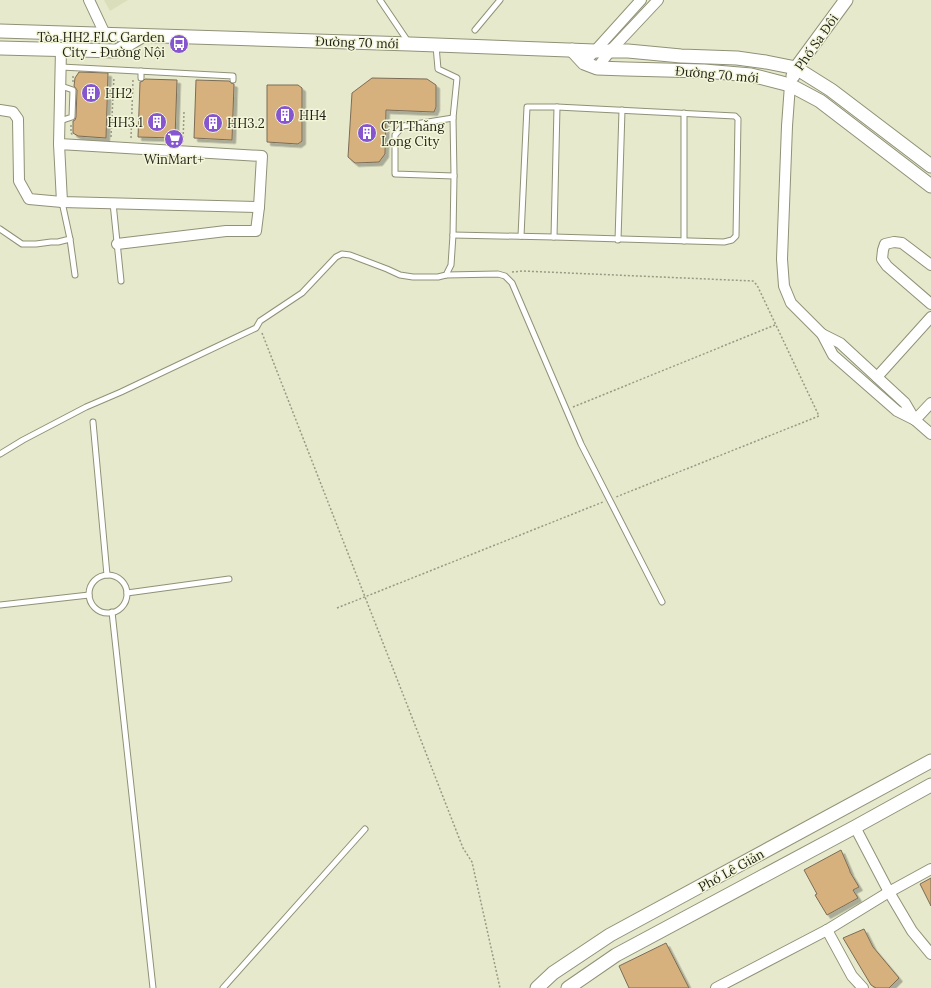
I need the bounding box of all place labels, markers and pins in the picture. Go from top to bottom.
place label: Tòa HH2 FLC Garden City - Đường Nội [37,29,165,61]
bus stop icon: Tòa HH2 FLC Garden City - Đường Nội [168,33,190,55]
building icon: HH2 [80,82,102,104]
place label: HH2 [105,85,132,102]
building icon: HH4 [274,104,296,126]
place label: HH4 [299,107,326,124]
building icon: HH3.1 [146,111,168,133]
building icon: HH3.2 [202,112,224,134]
place label: HH3.1 [108,114,143,131]
place label: HH3.2 [227,115,265,132]
place label: CT1 Thăng Long City [381,118,445,150]
building icon: CT1 Thăng Long City [356,122,378,144]
supermarket icon: WinMart+ [163,128,185,150]
place label: WinMart+ [144,151,204,168]

